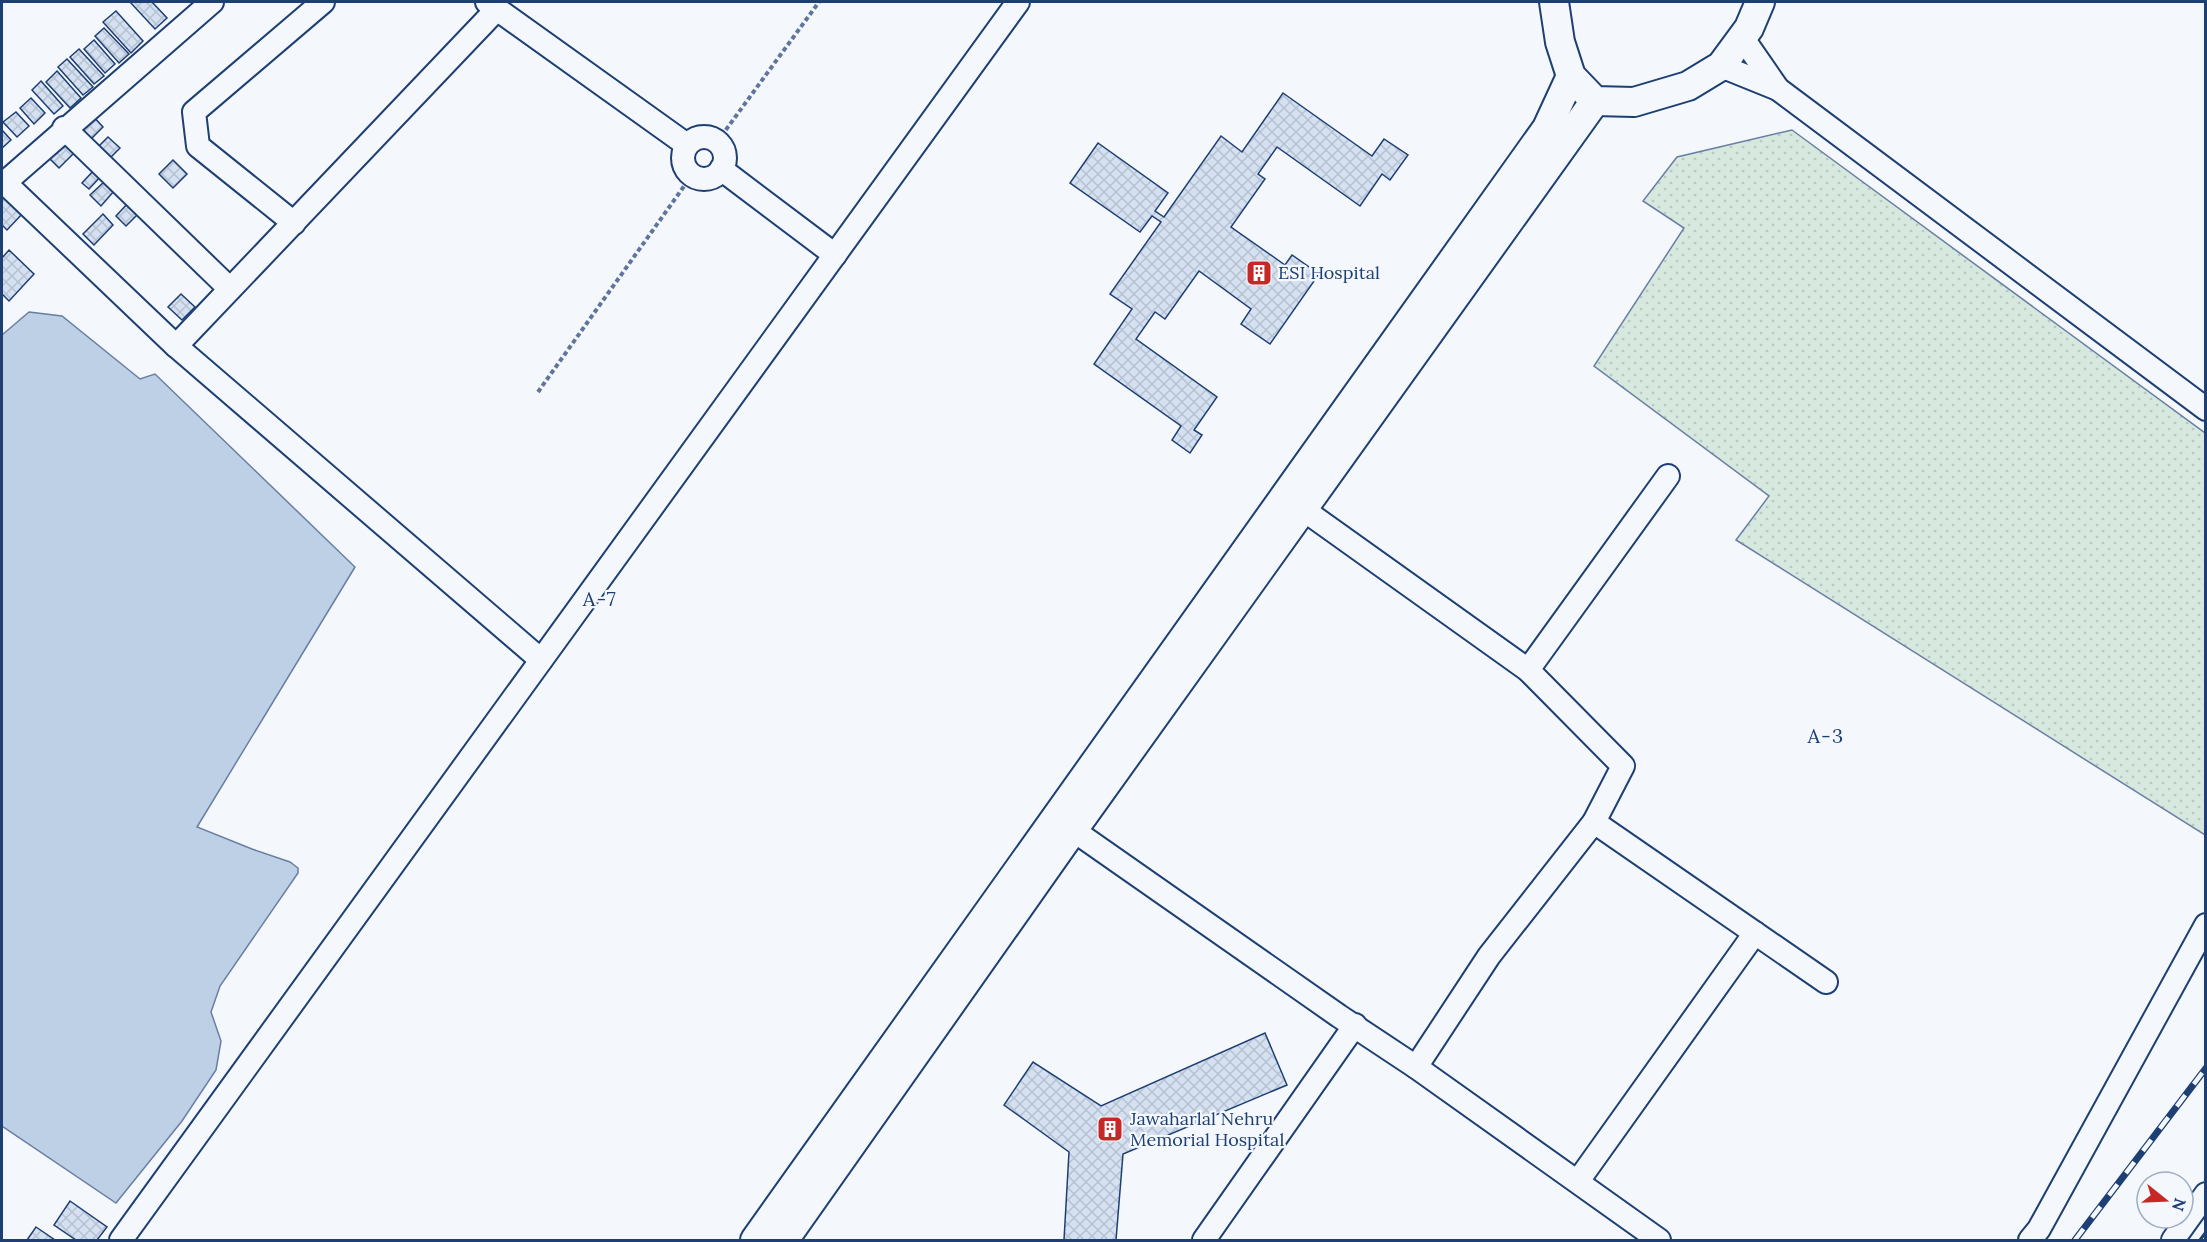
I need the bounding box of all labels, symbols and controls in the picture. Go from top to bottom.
building icon: ESI Hospital [1244,258,1274,288]
place label: ESI Hospital [1278,261,1380,284]
district label: A-7 [582,586,617,611]
district label: A-3 [1806,723,1845,748]
place label: Jawaharlal Nehru Memorial Hospital [1129,1107,1284,1151]
building icon: Jawaharlal Nehru Memorial Hospital [1095,1114,1125,1144]
north arrow [2135,1170,2195,1230]
text: N [2168,1196,2191,1214]

